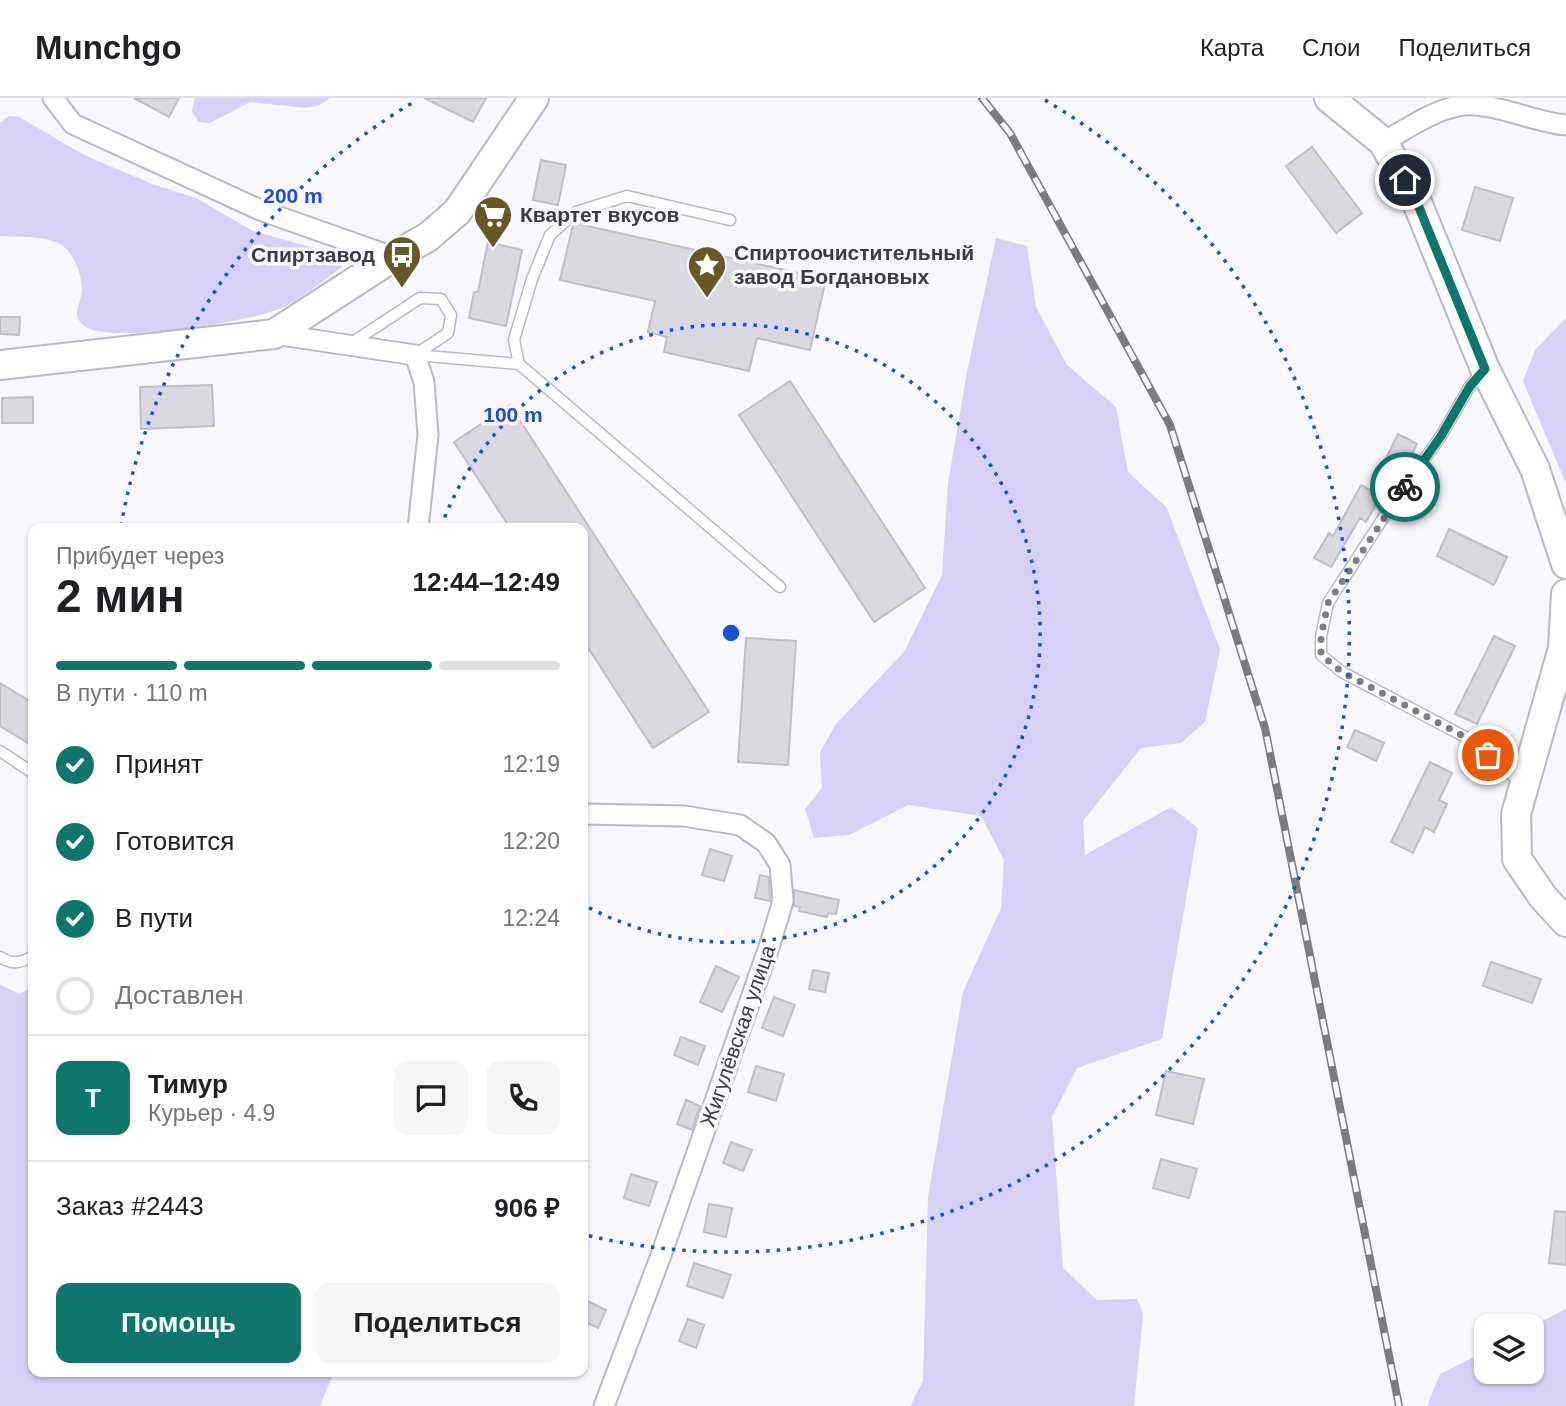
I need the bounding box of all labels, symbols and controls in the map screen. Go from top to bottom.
text: Munchgo [35,29,182,66]
text: Карта [1200,34,1264,61]
text: Слои [1302,34,1360,61]
text: Поделиться [1398,34,1531,61]
pin [1375,150,1435,210]
icon: home [1386,161,1424,199]
text: 200 m [263,184,323,207]
supermarket icon: Квартет вкусов [472,194,514,249]
place label: Квартет вкусов [520,203,680,226]
bus stop icon: Спиртзавод [381,234,423,289]
place label: Спиртоочистительный завод Богдановых [734,241,974,288]
place label: Спиртзавод [251,243,375,266]
place icon: Спиртоочистительный завод Богдановых [686,244,728,299]
text: 100 m [483,403,543,426]
courier [1370,452,1440,522]
icon: bike [1386,468,1424,506]
text: Прибудет через [56,543,224,569]
text: 12:44–12:49 [413,567,560,597]
text: 2 мин [56,570,184,622]
centre of rings [719,621,743,645]
text: В пути · 110 m [56,680,208,706]
pin [1458,725,1518,785]
icon: bag [1469,736,1507,774]
icon: check [56,746,94,784]
text: Принят [115,749,203,779]
text: 12:19 [502,751,560,777]
icon: check [56,823,94,861]
text: Готовится [115,826,234,856]
text: 12:20 [502,828,560,854]
icon: check [56,900,94,938]
text: В пути [115,903,193,933]
text: 12:24 [502,905,560,931]
street label: Жигулёвская улица [696,942,780,1130]
text: Доставлен [115,980,244,1010]
button: chat [394,1061,468,1135]
button: phone [486,1061,560,1135]
text: Тимур [148,1069,228,1099]
text: Т [85,1083,101,1113]
text: Курьер · 4.9 [148,1100,275,1126]
text: Заказ #2443 [56,1191,204,1221]
text: 906 ₽ [494,1193,560,1223]
button: Помощь [56,1283,301,1363]
button: Поделиться [315,1283,560,1363]
map controls [1474,1314,1544,1384]
button: layers [1474,1314,1544,1384]

